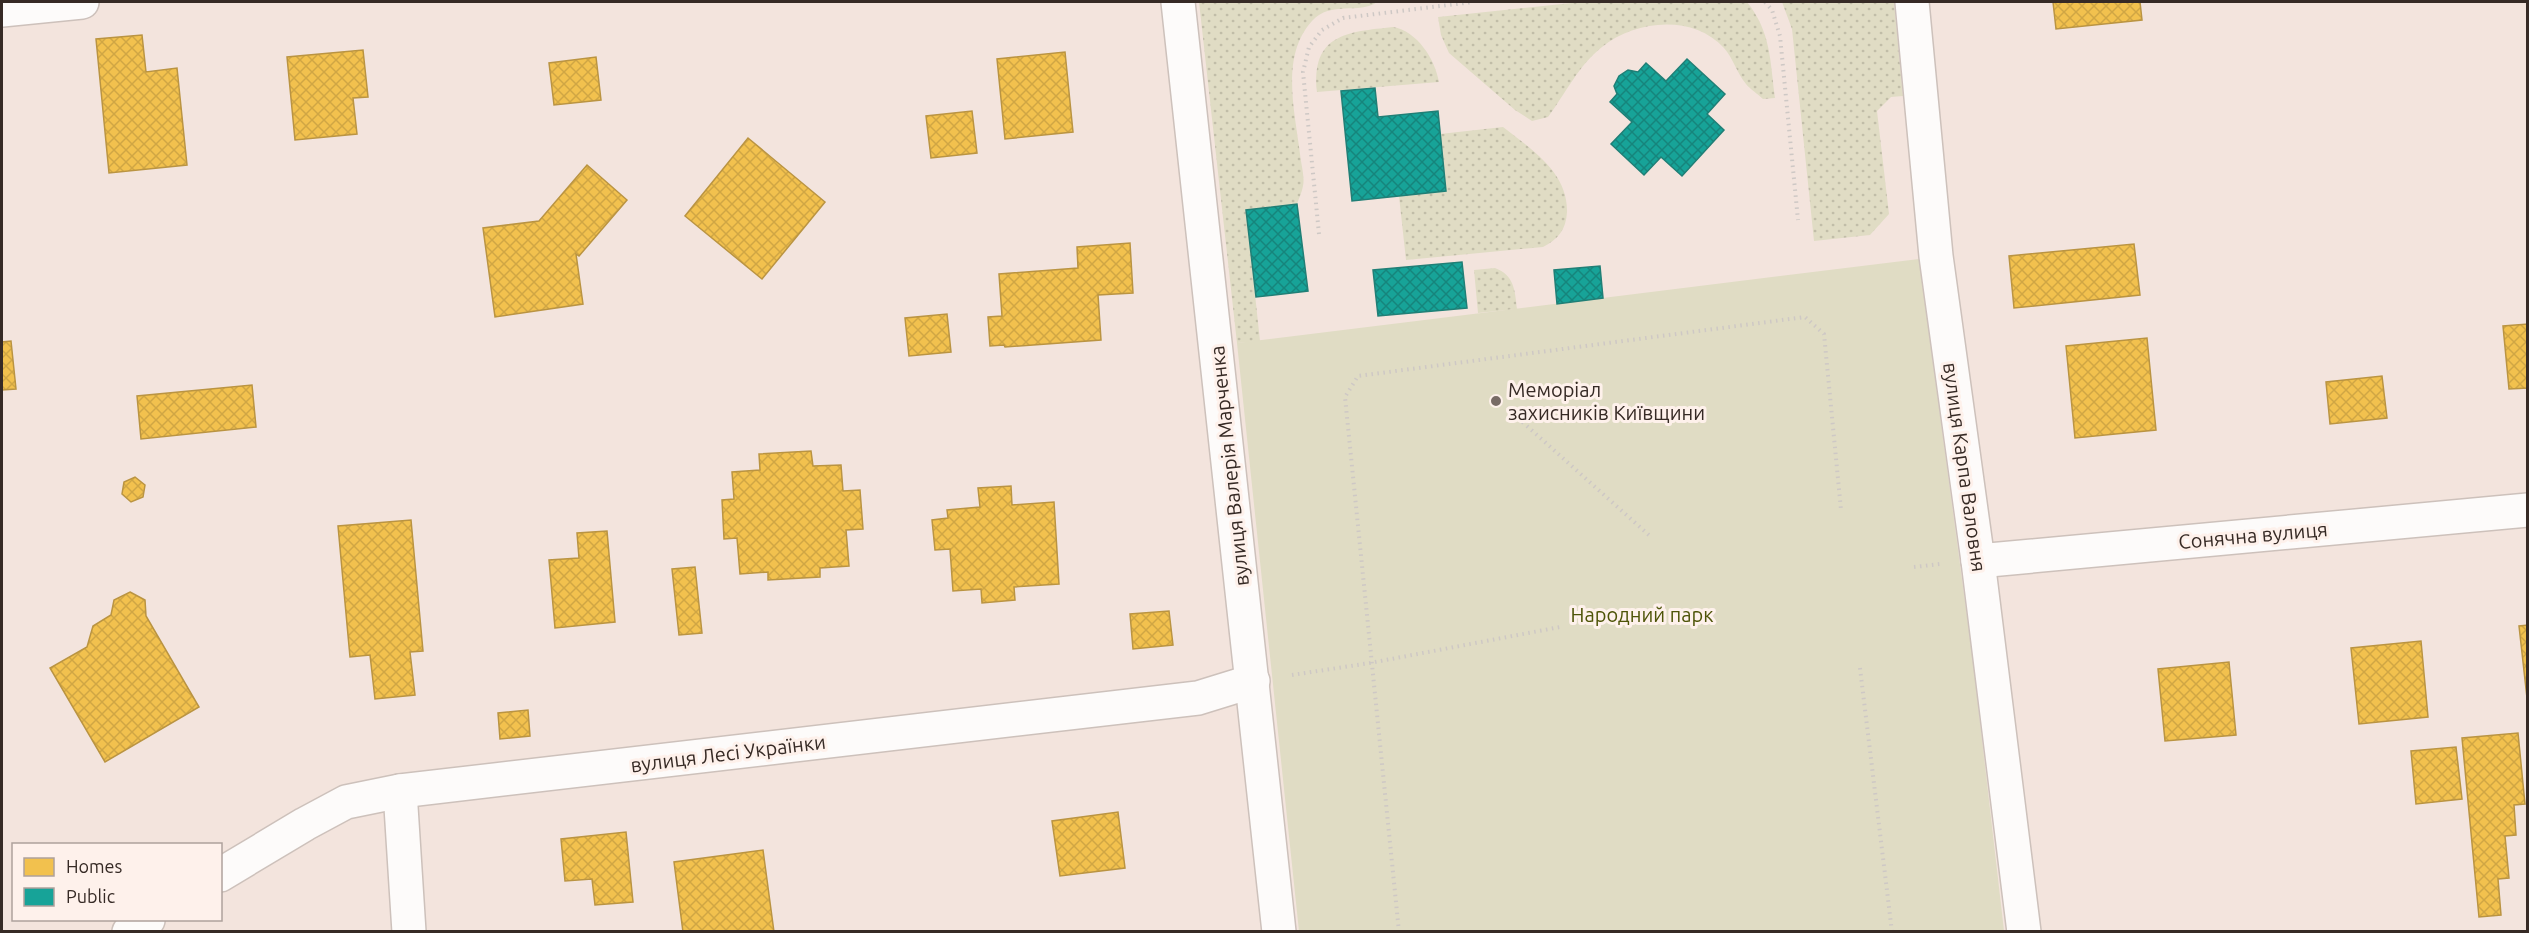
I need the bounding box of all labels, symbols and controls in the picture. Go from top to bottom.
street label: вулиця Валерія Марченка [1205,345,1253,587]
street label: вулиця Карпа Валовня [1939,361,1991,573]
place label: Меморіал захисників Київщини [1508,378,1705,424]
marker: Меморіал захисників Київщини [1489,394,1503,408]
street label: Сонячна вулиця [2177,517,2329,553]
park label: Народний парк [1570,603,1714,626]
street label: вулиця Лесі Українки [629,730,827,776]
legend [12,843,222,921]
text: Homes [66,856,123,876]
text: Public [66,886,115,906]

